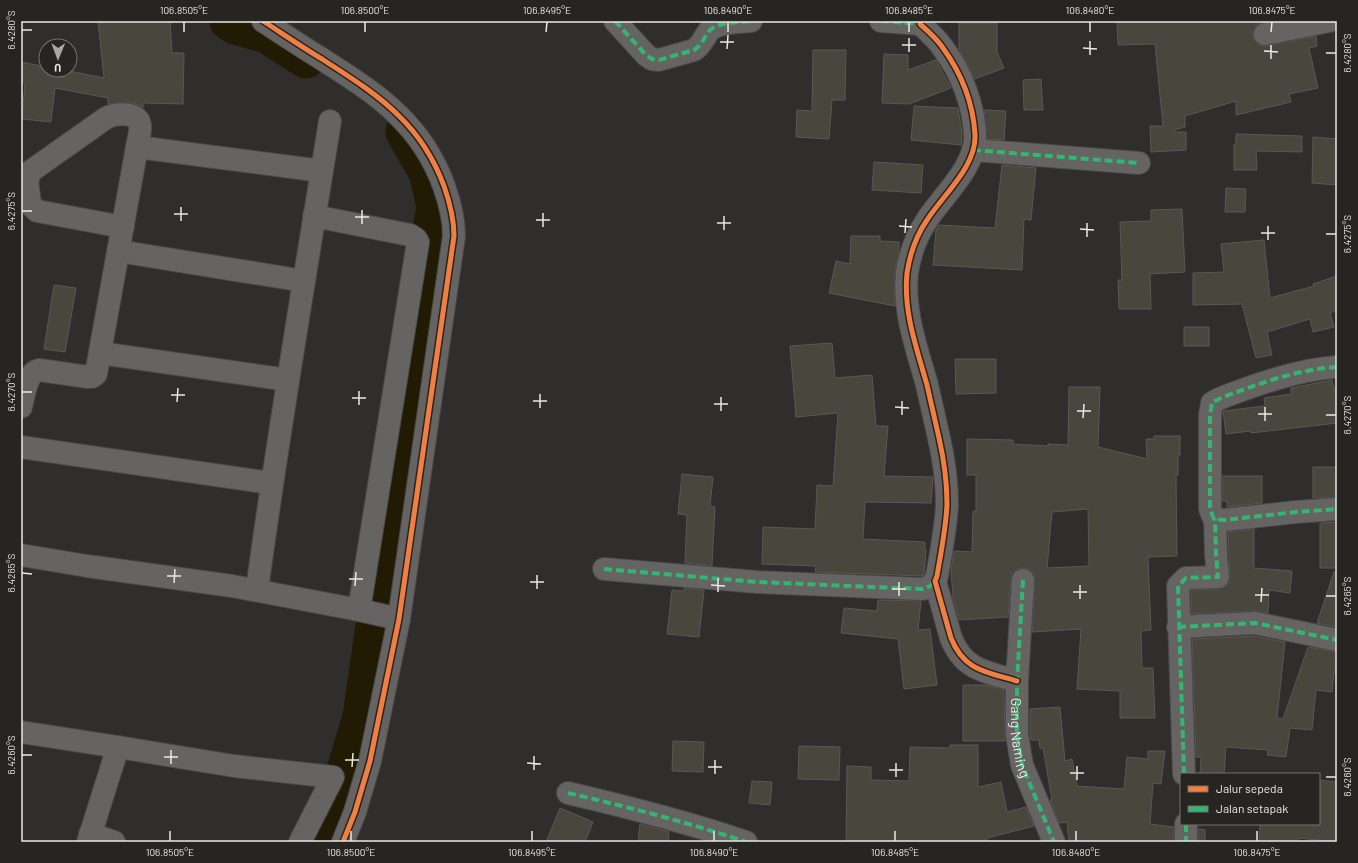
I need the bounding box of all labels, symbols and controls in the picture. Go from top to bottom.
text: 106.8505°E [160,4,208,16]
text: 106.8500°E [341,4,389,16]
text: 106.8495°E [523,4,571,16]
text: 106.8490°E [704,4,752,16]
text: 106.8485°E [885,4,933,16]
text: 106.8480°E [1066,4,1114,16]
text: 106.8475°E [1248,4,1296,16]
text: 6.4280°S [5,10,17,50]
text: 6.4280°S [1341,33,1353,73]
north arrow [38,38,78,78]
text: U [54,62,61,75]
text: 6.4275°S [5,192,17,230]
text: 6.4275°S [1341,215,1353,253]
text: 6.4270°S [5,372,17,411]
text: 6.4270°S [1341,395,1353,434]
text: 6.4265°S [5,553,17,592]
text: 6.4265°S [1341,576,1353,615]
street label: Gang Naming [1008,698,1035,780]
text: 6.4260°S [5,735,17,775]
text: 6.4260°S [1341,757,1353,797]
legend [1180,773,1320,825]
text: Jalur sepeda [1216,781,1283,795]
text: Jalan setapak [1216,801,1288,815]
text: 106.8505°E [146,846,194,858]
text: 106.8500°E [327,846,375,858]
text: 106.8495°E [508,846,556,858]
text: 106.8490°E [690,846,738,858]
text: 106.8485°E [871,846,919,858]
text: 106.8480°E [1052,846,1100,858]
text: 106.8475°E [1233,846,1281,858]

